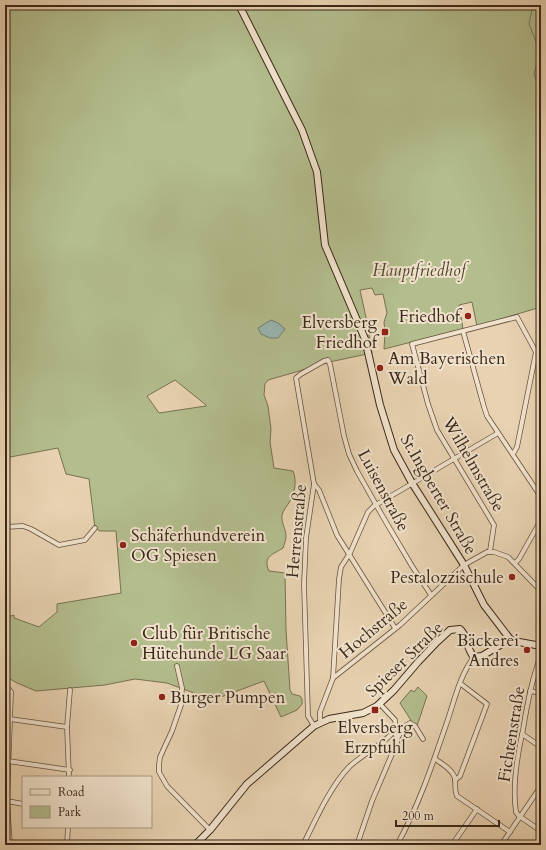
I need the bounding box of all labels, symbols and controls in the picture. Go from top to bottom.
park label: Hauptfriedhof [372,259,470,282]
place label: Friedhof [399,305,463,328]
place label: Elversberg Friedhof [301,311,380,354]
marker: Friedhof [463,311,473,321]
marker: Elversberg Friedhof [380,327,390,337]
place label: Am Bayerischen Wald [387,347,506,390]
marker: Am Bayerischen Wald [375,363,385,373]
street label: Wilhelmstraße [437,412,510,516]
street label: St.Ingberter Straße [395,430,482,559]
street label: Luisenstraße [352,445,415,535]
street label: Herrenstraße [281,483,312,579]
place label: Schäferhundverein OG Spiesen [131,524,266,567]
marker: Schäferhundverein OG Spiesen [118,540,128,550]
place label: Pestalozzischule [390,566,504,589]
marker: Pestalozzischule [507,572,517,582]
street label: Hochstraße [334,593,412,664]
street label: Spieser Straße [361,617,448,702]
place label: Club für Britische Hütehunde LG Saar [142,622,287,665]
place label: Bäckerei Andres [457,629,519,672]
marker: Club für Britische Hütehunde LG Saar [129,638,139,648]
marker: Bäckerei Andres [522,645,532,655]
street label: Fichtenstraße [493,684,530,784]
place label: Burger Pumpen [170,686,286,709]
marker: Burger Pumpen [157,692,167,702]
marker: Elversberg Erzpfuhl [370,705,380,715]
place label: Elversberg Erzpfuhl [337,716,413,759]
legend [22,776,152,828]
text: Road [58,784,85,800]
scale bar [396,802,499,828]
text: Park [58,804,82,820]
text: 200 m [402,808,435,824]

